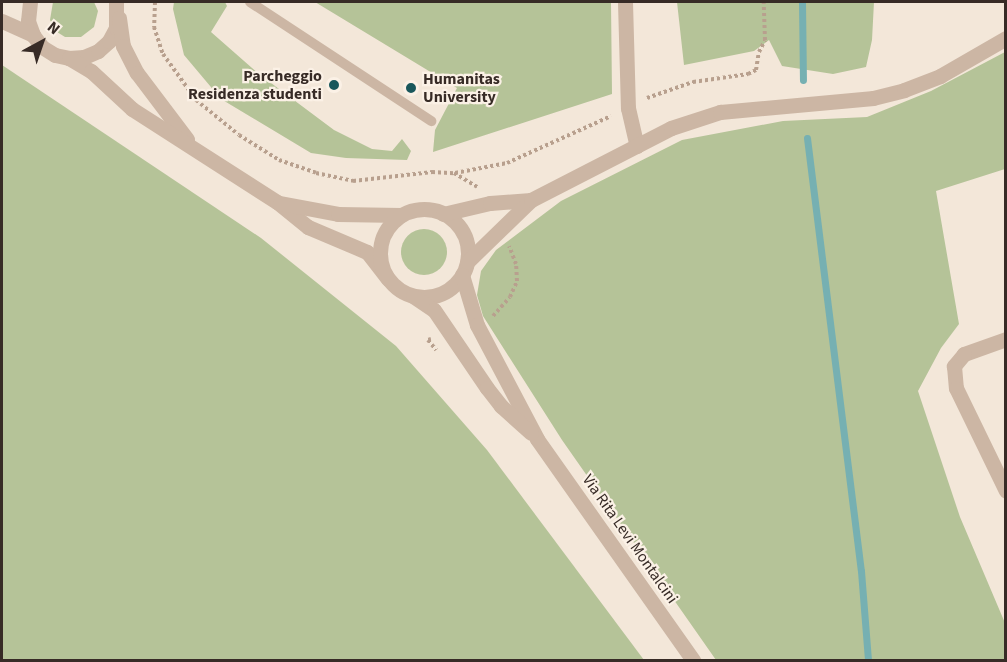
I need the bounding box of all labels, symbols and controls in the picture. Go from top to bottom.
north arrow [12,12,72,72]
text: N [42,16,65,40]
place label: Parcheggio Residenza studenti [188,66,322,104]
place label: Humanitas University [423,69,500,107]
marker: Parcheggio Residenza studenti [327,78,341,92]
marker: Humanitas University [404,81,418,95]
street label: Via Rita Levi Montalcini [578,471,682,607]

